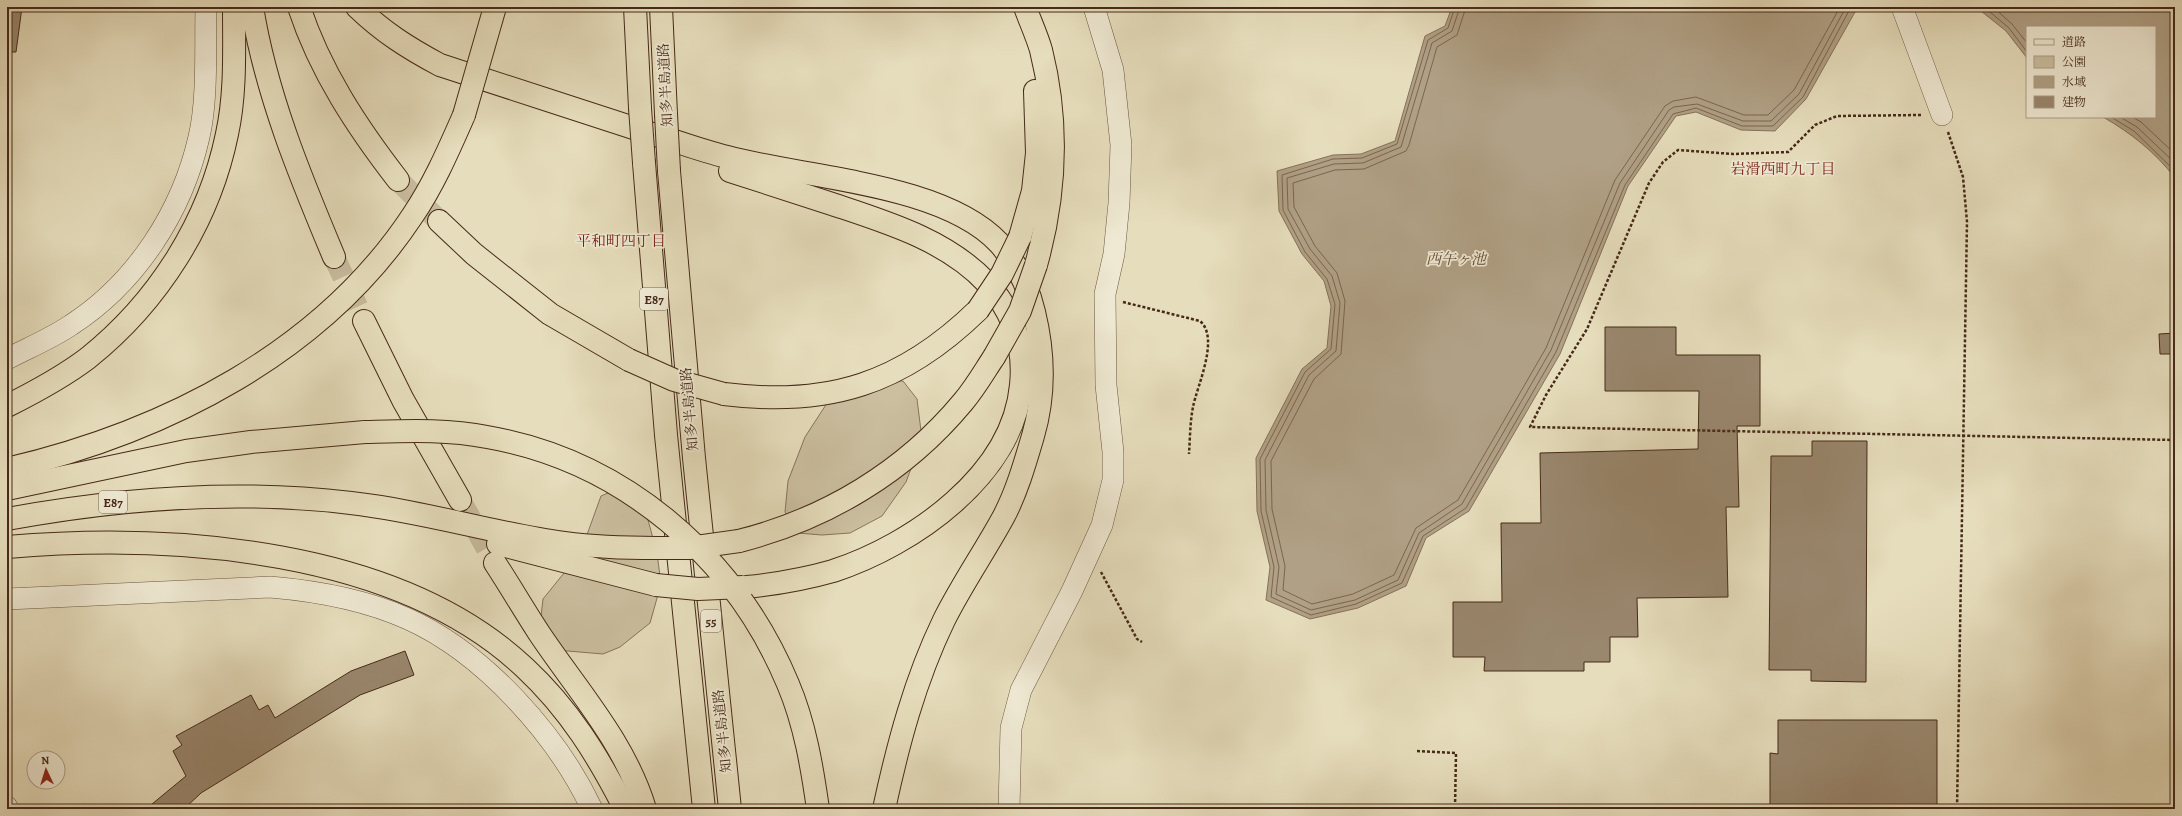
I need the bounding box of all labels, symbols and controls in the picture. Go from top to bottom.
legend [2026,26,2156,118]
text: 道路 [2062,34,2086,50]
street label: 知多半島道路 [654,43,677,127]
text: 公園 [2062,54,2086,70]
text: 水域 [2062,74,2086,90]
text: 建物 [2062,94,2086,110]
district label: 岩滑西町九丁目 [1730,159,1836,179]
district label: 平和町四丁目 [576,231,666,251]
water label: 西午ヶ池 [1426,249,1488,269]
road number: E87 [640,288,668,310]
street label: 知多半島道路 [676,366,703,452]
road number: E87 [99,491,127,513]
road number: 55 [701,610,721,632]
street label: 知多半島道路 [709,688,736,774]
north arrow [26,750,66,790]
text: N [41,753,50,768]

